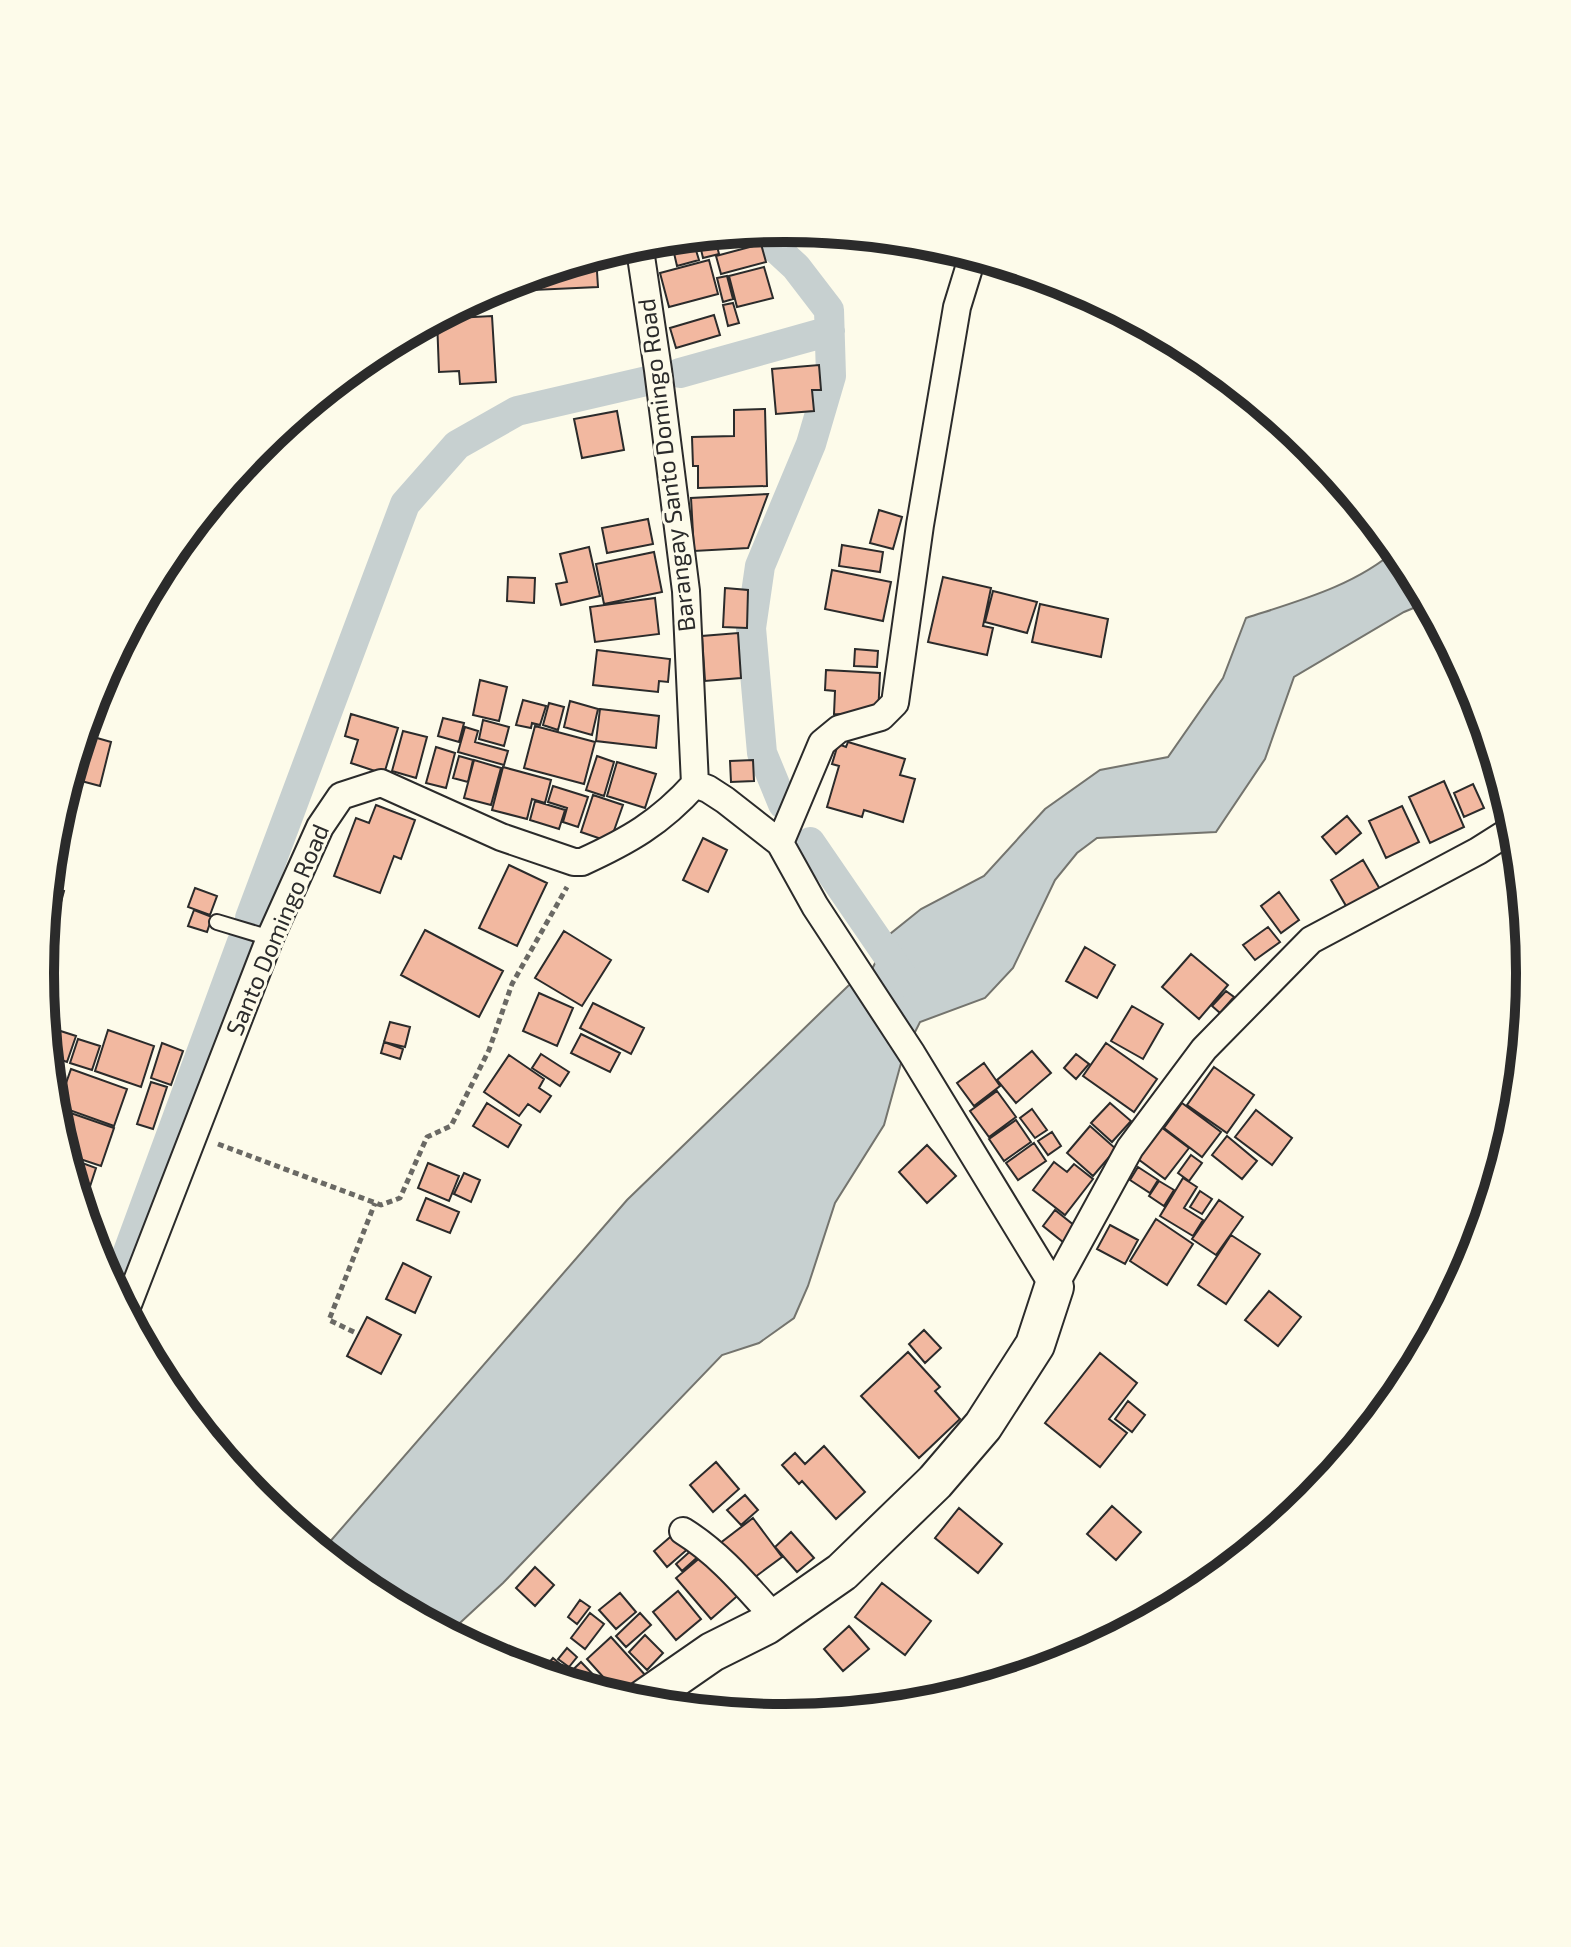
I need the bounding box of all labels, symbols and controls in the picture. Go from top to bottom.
street label: Barangay Santo Domingo Road [631,297,700,633]
street label: Santo Domingo Road [219,819,334,1039]

